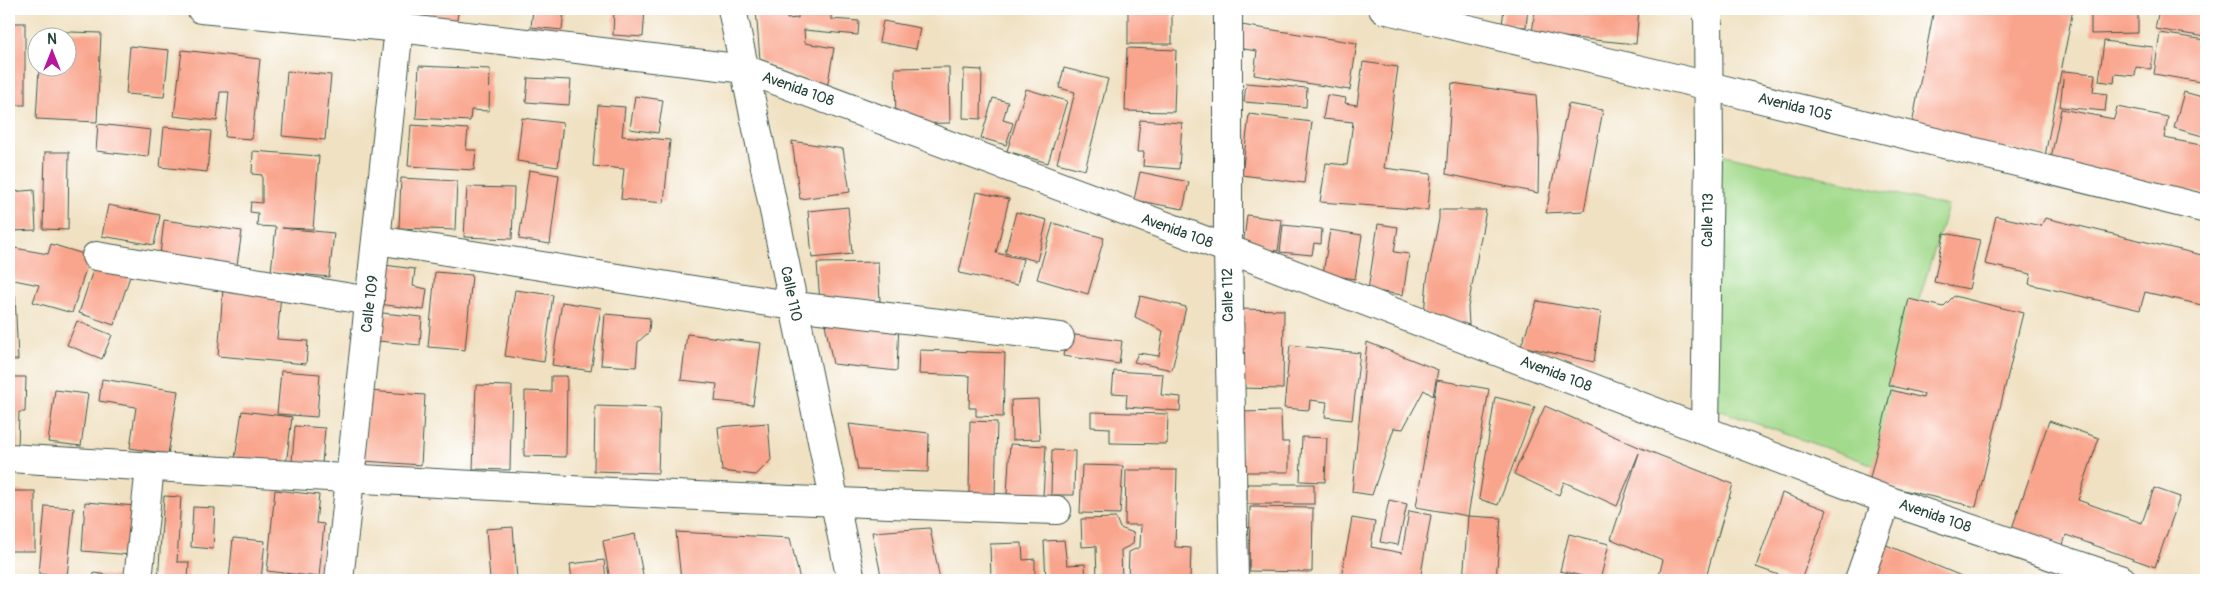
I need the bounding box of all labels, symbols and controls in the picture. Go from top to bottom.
north arrow [28,28,78,78]
text: N [47,31,57,48]
street label: Avenida 108 [759,67,837,111]
street label: Avenida 105 [1756,89,1834,125]
street label: Calle 113 [1698,193,1718,247]
street label: Avenida 108 [1138,209,1216,253]
street label: Calle 110 [776,265,806,323]
street label: Calle 112 [1218,268,1238,322]
street label: Calle 109 [357,274,383,334]
street label: Avenida 108 [1518,352,1595,396]
street label: Avenida 108 [1896,495,1974,537]

